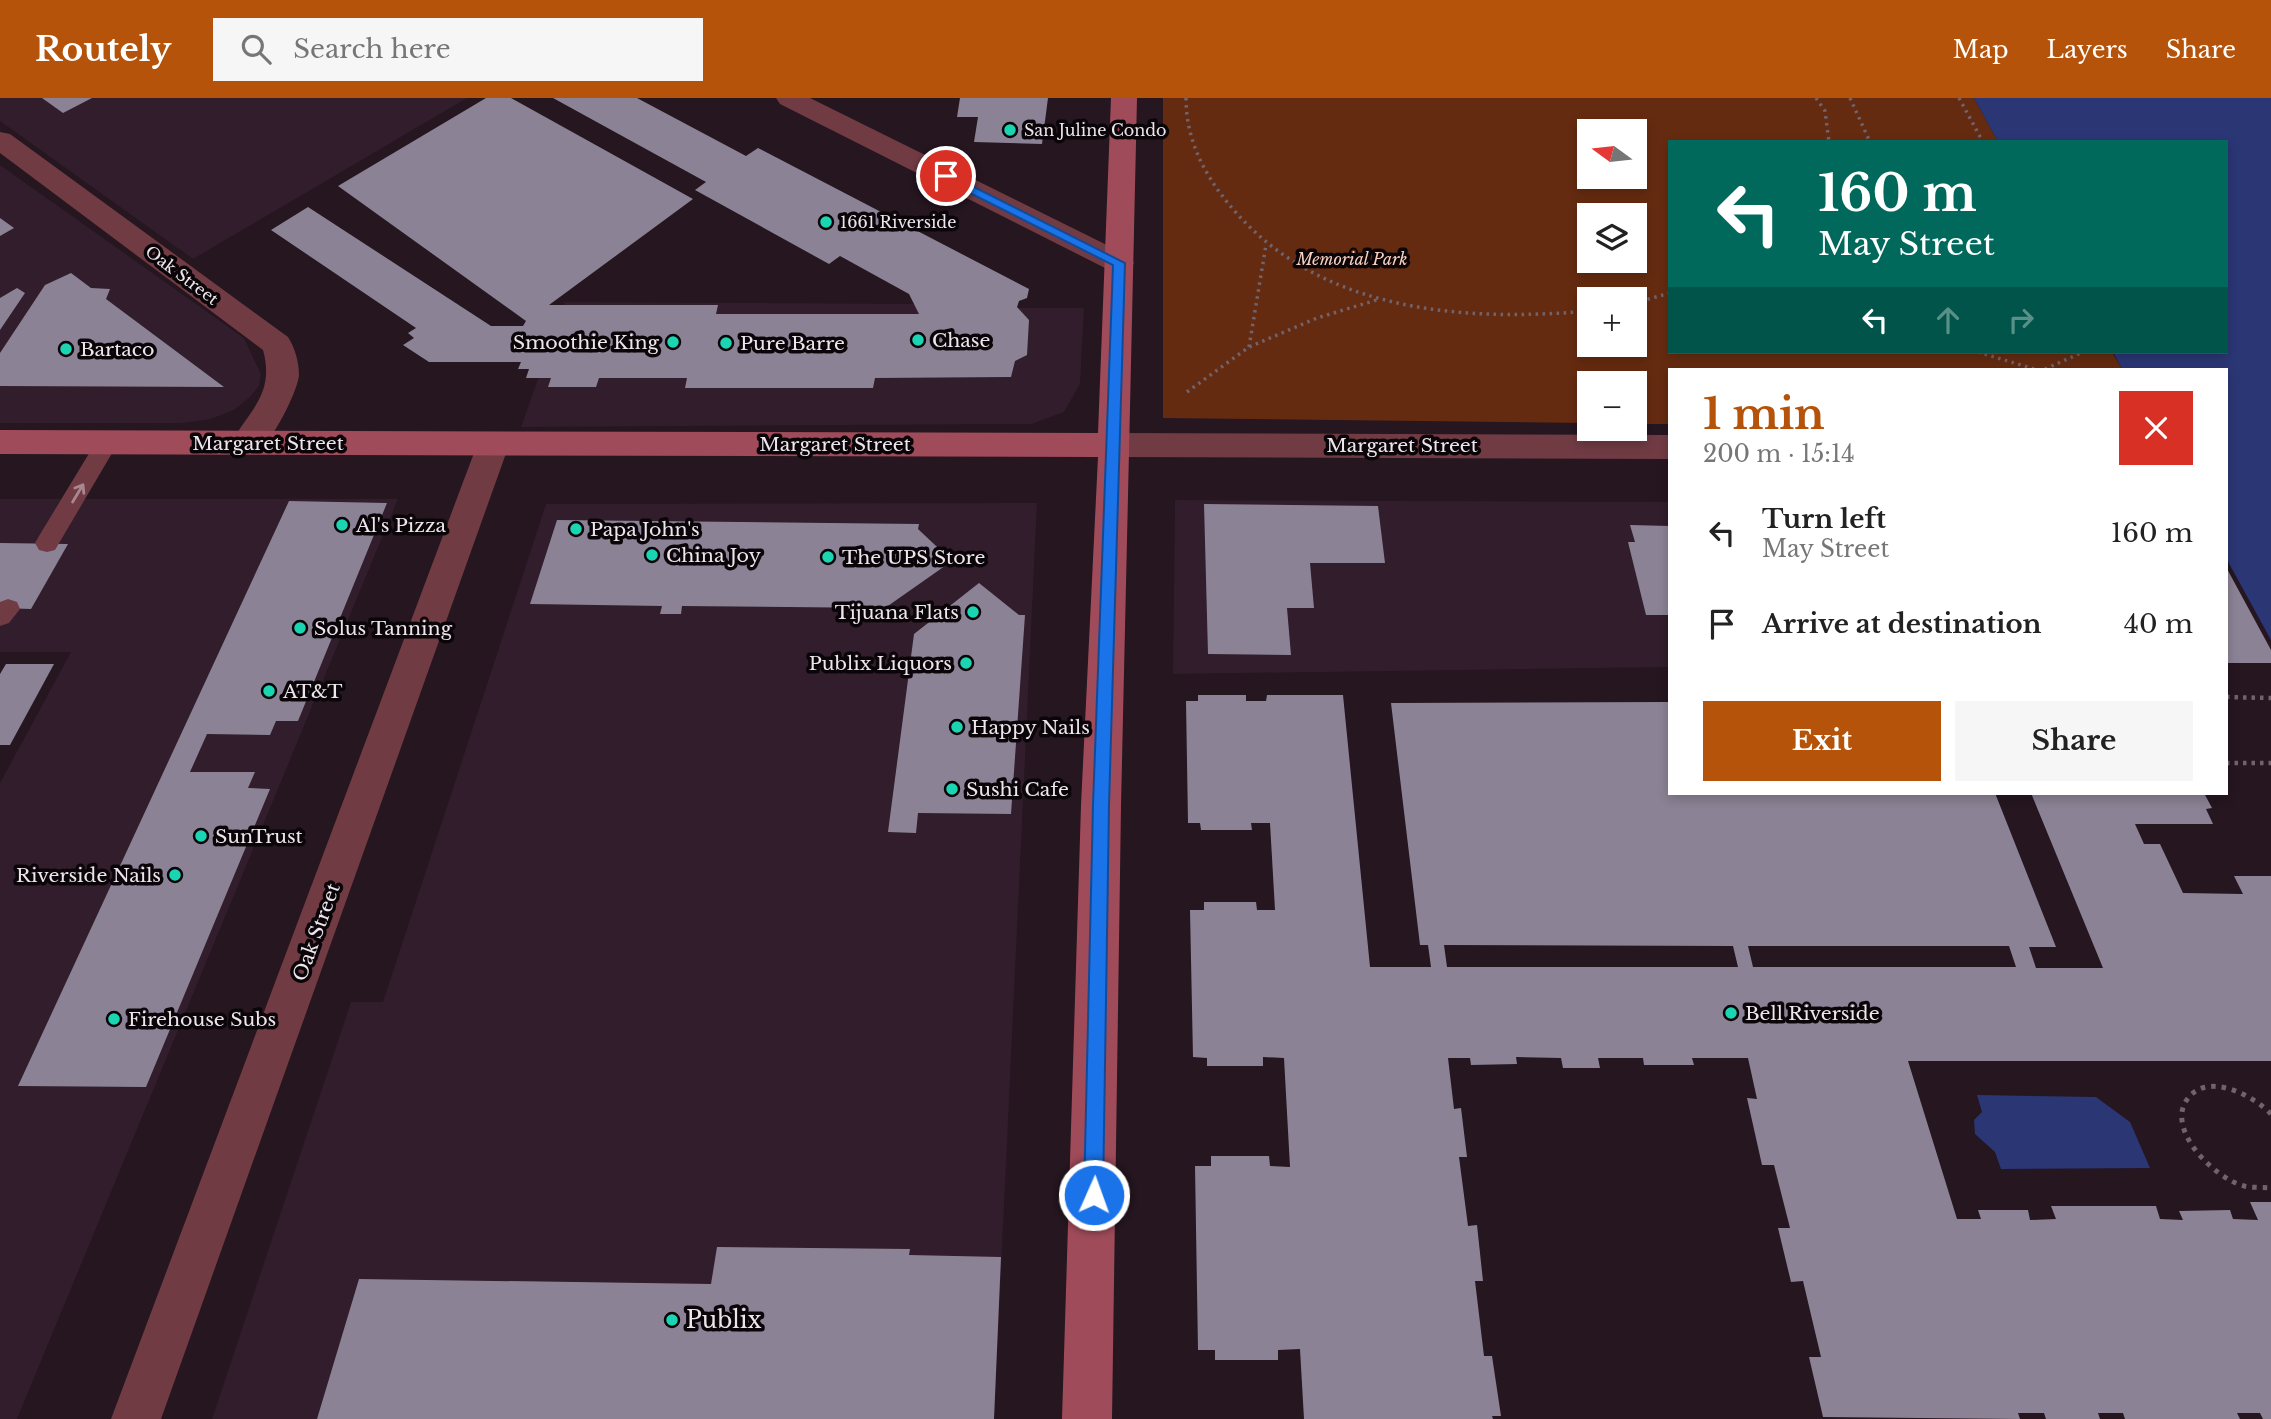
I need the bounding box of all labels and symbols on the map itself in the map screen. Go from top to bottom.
north arrow [1577,119,1647,189]
place label: San Juline Condo [1024,120,1167,140]
marker: San Juline Condo [1002,122,1018,138]
pin [916,146,976,206]
place label: 1661 Riverside [840,212,956,232]
marker: 1661 Riverside [818,214,834,230]
street label: Oak Street [142,241,222,309]
park label: Memorial Park [1295,249,1408,269]
place label: Chase [932,329,990,352]
place label: Smoothie King [513,331,660,354]
place label: Pure Barre [740,332,845,355]
marker: Chase [910,332,926,348]
marker: Smoothie King [665,334,681,350]
marker: Pure Barre [718,335,734,351]
place label: Bartaco [80,338,154,361]
marker: Bartaco [58,341,74,357]
street label: Margaret Street [192,432,345,455]
street label: Margaret Street [759,433,912,456]
street label: Margaret Street [1326,434,1479,457]
one-way arrow [71,484,85,504]
place label: Al's Pizza [355,514,446,537]
marker: Al's Pizza [334,517,350,533]
place label: Papa John's [590,518,700,541]
marker: Papa John's [568,521,584,537]
place label: China Joy [666,544,761,567]
place label: The UPS Store [842,546,985,569]
marker: China Joy [644,547,660,563]
marker: The UPS Store [820,549,836,565]
place label: Tijuana Flats [835,601,959,624]
marker: Tijuana Flats [965,604,981,620]
place label: Solus Tanning [314,617,453,640]
marker: Solus Tanning [292,620,308,636]
place label: Publix Liquors [809,652,952,675]
marker: Publix Liquors [958,655,974,671]
place label: AT&T [282,680,342,703]
marker: AT&T [261,683,277,699]
place label: Happy Nails [971,716,1090,739]
marker: Happy Nails [949,719,965,735]
place label: Sushi Cafe [966,778,1069,801]
marker: Sushi Cafe [944,781,960,797]
place label: SunTrust [215,825,304,848]
marker: SunTrust [193,828,209,844]
place label: Riverside Nails [16,864,161,887]
marker: Riverside Nails [167,867,183,883]
street label: Oak Street [288,879,345,984]
place label: Bell Riverside [1745,1002,1880,1025]
marker: Bell Riverside [1723,1005,1739,1021]
place label: Firehouse Subs [128,1008,276,1031]
marker: Firehouse Subs [106,1011,122,1027]
position arrow [1057,1158,1131,1232]
place label: Publix [686,1306,762,1334]
marker: Publix [664,1312,680,1328]

